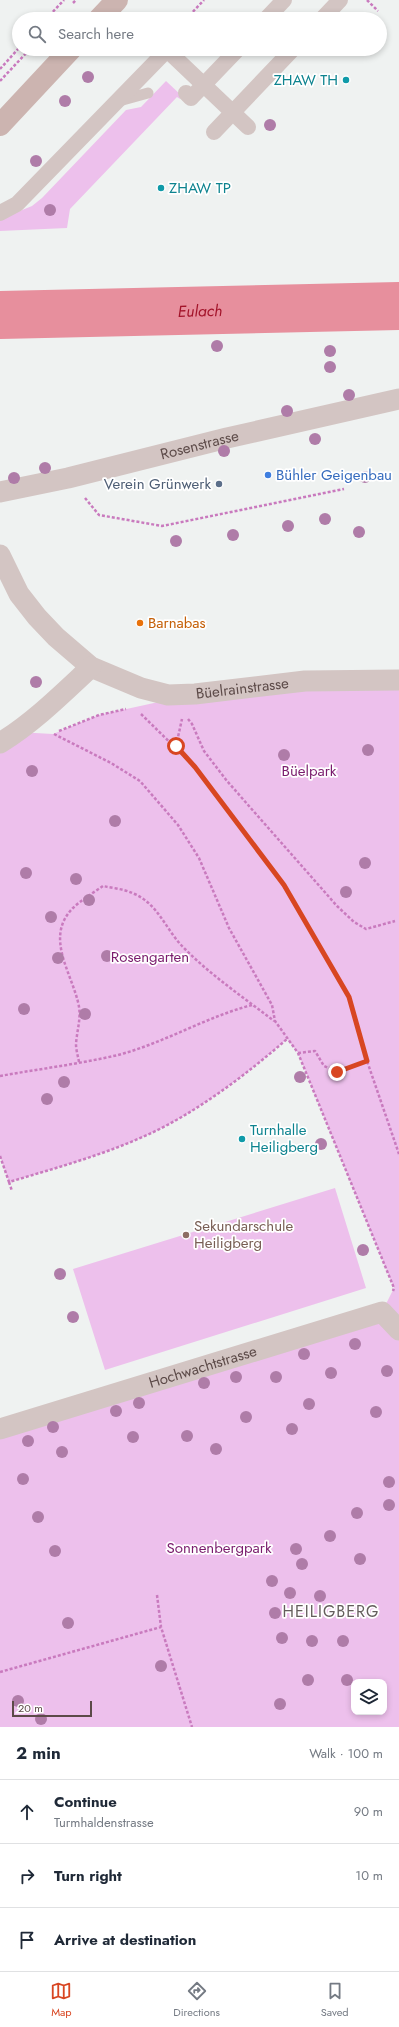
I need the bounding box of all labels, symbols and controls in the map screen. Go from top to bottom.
search box [12,12,387,56]
icon: search [26,23,48,45]
text: Search here [58,23,134,45]
place label: ZHAW TH [274,69,338,91]
marker: ZHAW TH [341,75,351,85]
place label: ZHAW TP [169,177,231,199]
marker: ZHAW TP [156,183,166,193]
water label: Eulach [177,298,223,322]
street label: Rosenstrasse [158,425,241,465]
place label: Bühler Geigenbau [276,464,392,486]
marker: Bühler Geigenbau [263,470,273,480]
place label: Verein Grünwerk [104,473,211,495]
marker: Verein Grünwerk [214,479,224,489]
place label: Barnabas [148,612,206,634]
marker: Barnabas [135,618,145,628]
street label: Büelrainstrasse [195,672,290,705]
route start [167,737,185,755]
park label: Büelpark [282,760,337,782]
park label: Rosengarten [111,946,189,968]
route end [328,1063,346,1081]
place label: Turnhalle Heiligberg [250,1119,318,1158]
marker: Turnhalle Heiligberg [237,1134,247,1144]
place label: Sekundarschule Heiligberg [194,1215,293,1254]
marker: Sekundarschule Heiligberg [181,1230,191,1240]
street label: Hochwachtstrasse [146,1340,260,1394]
park label: Sonnenbergpark [166,1537,272,1559]
district label: HEILIGBERG [283,1600,379,1623]
map controls [351,1679,387,1715]
button: layers [351,1679,387,1715]
scale bar [12,1699,92,1718]
text: 20 m [18,1700,43,1716]
text: 2 min [16,1741,61,1765]
text: Walk · 100 m [309,1744,383,1763]
text: Continue [54,1791,117,1813]
icon: ahead [16,1801,38,1823]
text: 90 m [354,1802,383,1821]
text: Turmhaldenstrasse [54,1813,154,1832]
icon: right [16,1865,38,1887]
text: Turn right [54,1865,122,1887]
text: 10 m [355,1866,383,1885]
icon: arrive [16,1929,38,1951]
text: Arrive at destination [54,1929,196,1951]
tab: Map [50,1980,72,2020]
tab: Directions [173,1980,220,2020]
tab: Saved [321,1980,349,2020]

